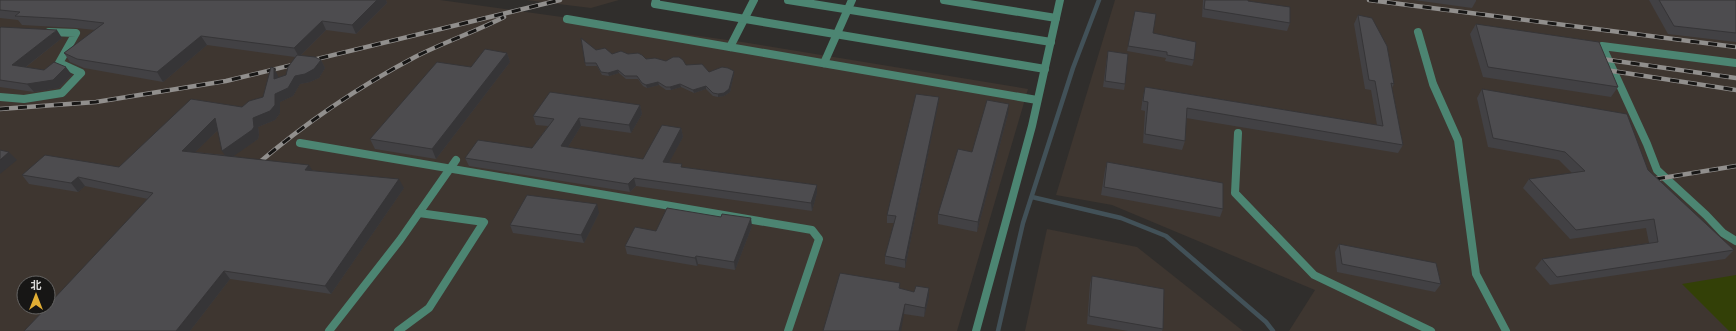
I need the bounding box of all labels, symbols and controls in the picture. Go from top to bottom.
north arrow [16,275,56,315]
text: 北 [31,279,42,292]

